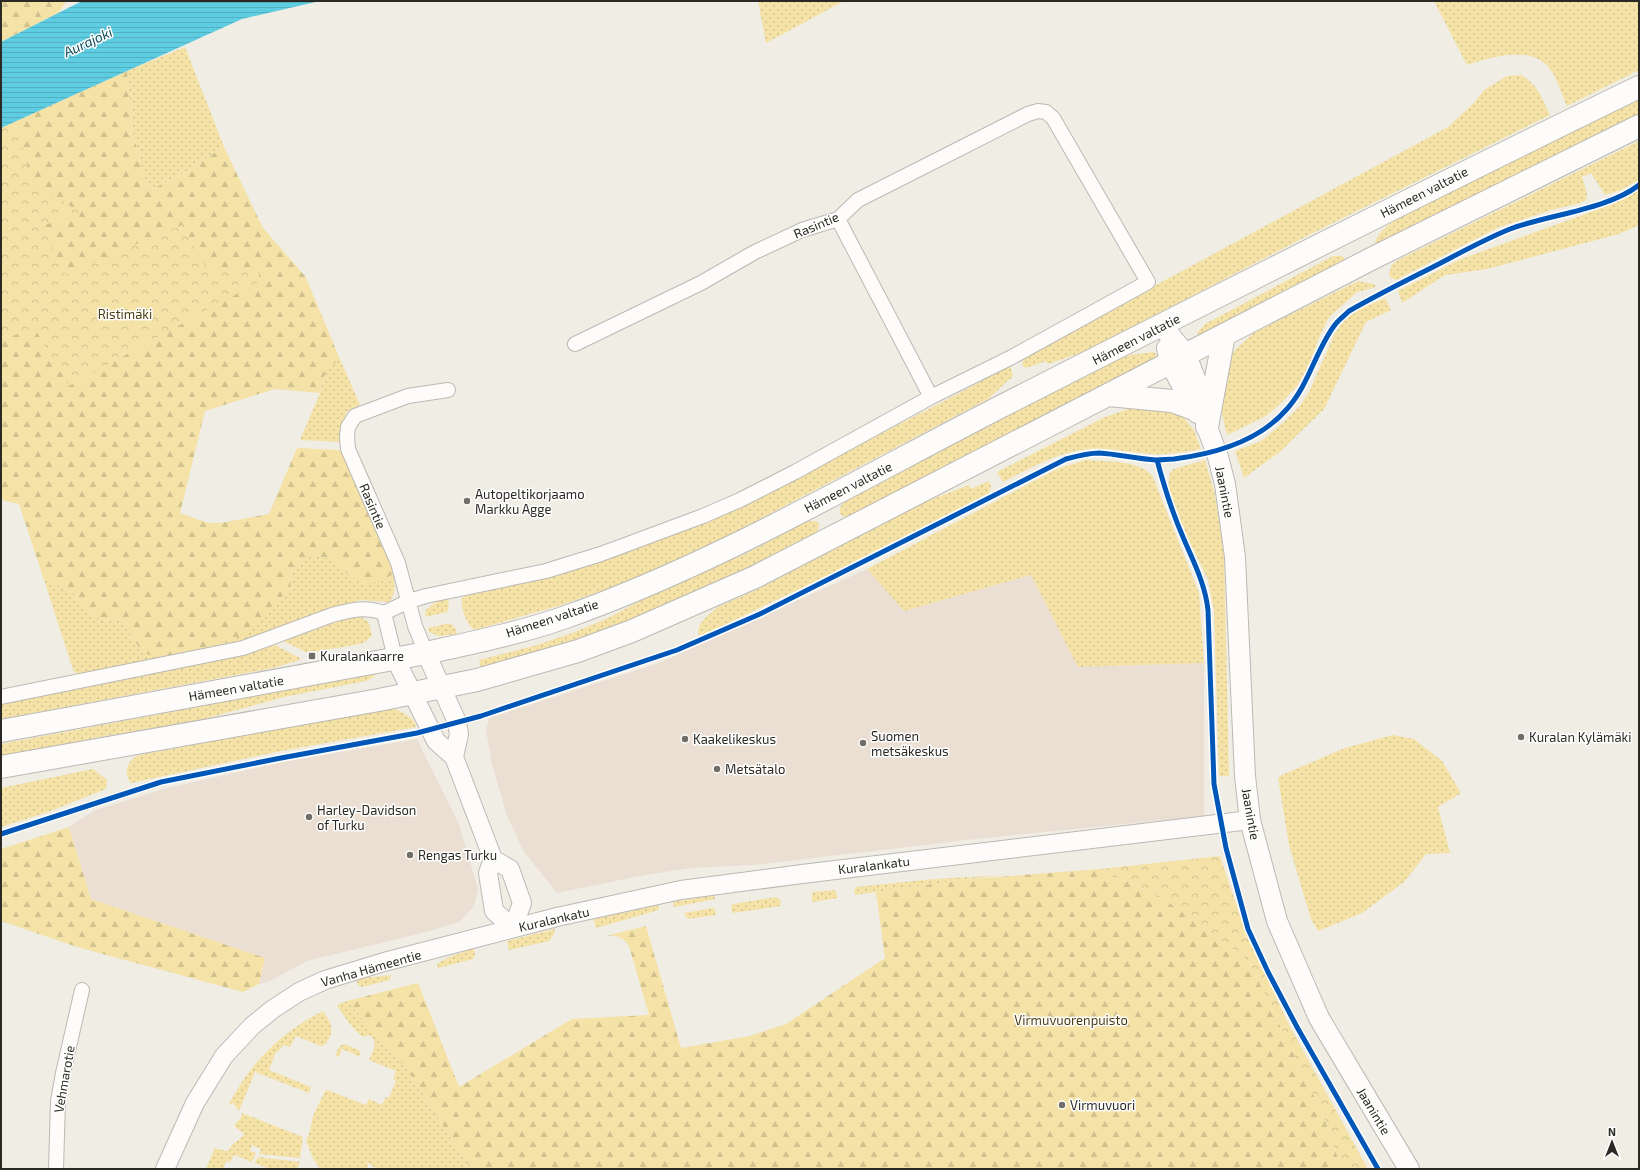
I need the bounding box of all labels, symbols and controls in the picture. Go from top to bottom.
water label: Aurajoki [60,23,116,61]
street label: Hämeen valtatie [1377,163,1471,221]
street label: Rasintie [791,208,841,242]
park label: Ristimäki [98,306,152,322]
street label: Hämeen valtatie [1089,310,1183,368]
street label: Hämeen valtatie [801,458,895,516]
street label: Jaanintie [1212,465,1238,519]
street label: Rasintie [356,481,390,531]
place label: Autopeltikorjaamo Markku Agge [475,486,585,517]
marker: Autopeltikorjaamo Markku Agge [462,496,472,506]
street label: Hämeen valtatie [504,596,600,640]
place label: Kuralankaarre [320,648,404,664]
marker: Kuralankaarre [307,651,317,661]
street label: Hämeen valtatie [187,672,285,704]
place label: Suomen metsäkeskus [871,728,949,759]
place label: Kuralan Kylämäki [1529,729,1631,745]
place label: Kaakelikeskus [693,731,776,747]
marker: Kuralan Kylämäki [1516,732,1526,742]
marker: Kaakelikeskus [680,734,690,744]
marker: Suomen metsäkeskus [858,738,868,748]
place label: Metsätalo [725,761,785,777]
marker: Metsätalo [712,764,722,774]
street label: Jaanintie [1239,787,1263,841]
place label: Harley-Davidson of Turku [317,802,416,833]
marker: Harley-Davidson of Turku [304,812,314,822]
place label: Rengas Turku [418,847,497,863]
marker: Rengas Turku [405,850,415,860]
street label: Kuralankatu [837,853,911,877]
street label: Kuralankatu [517,903,591,935]
street label: Vanha Hämeentie [319,946,423,990]
park label: Virmuvuorenpuisto [1014,1012,1128,1028]
street label: Vehmarotie [50,1044,78,1114]
street label: Jaanintie [1354,1085,1394,1137]
place label: Virmuvuori [1070,1097,1135,1113]
marker: Virmuvuori [1057,1100,1067,1110]
north arrow [1592,1122,1632,1162]
text: N [1608,1125,1616,1138]

